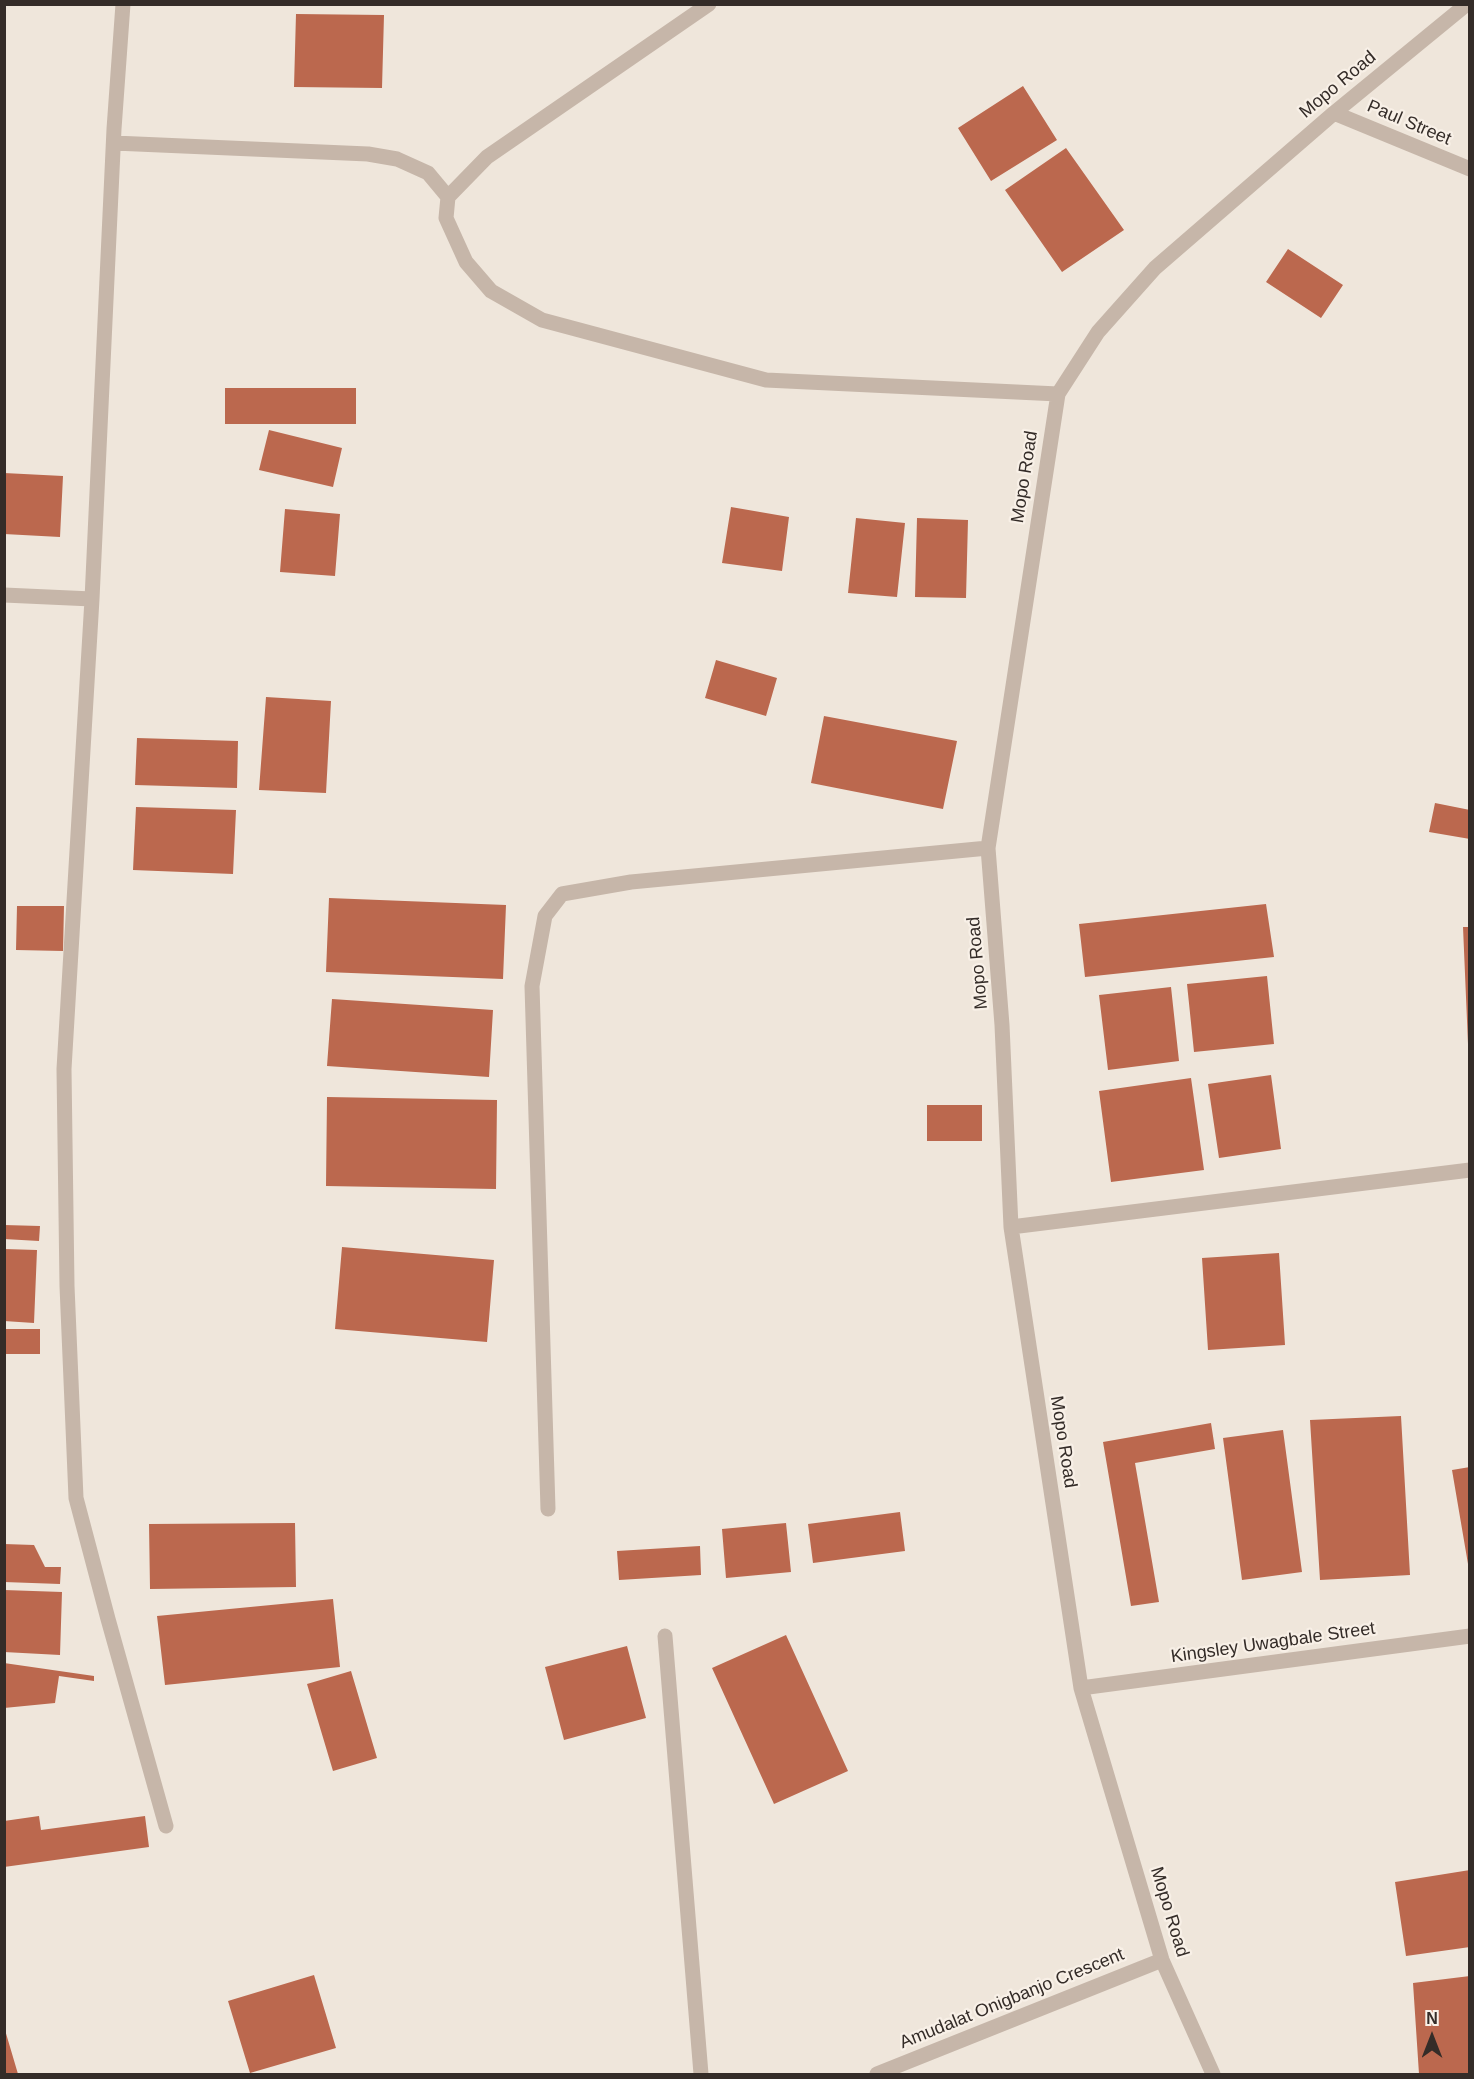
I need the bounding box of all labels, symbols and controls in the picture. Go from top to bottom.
street label: Mopo Road [1295,47,1381,123]
street label: Paul Street [1364,96,1454,150]
street label: Mopo Road [1007,429,1043,525]
street label: Mopo Road [963,916,993,1010]
street label: Mopo Road [1045,1394,1081,1490]
street label: Kingsley Uwagbale Street [1169,1618,1377,1668]
street label: Mopo Road [1145,1864,1193,1960]
street label: Amudalat Onigbanjo Crescent [897,1944,1127,2054]
north arrow [1402,2007,1462,2067]
text: N [1426,2010,1438,2027]

